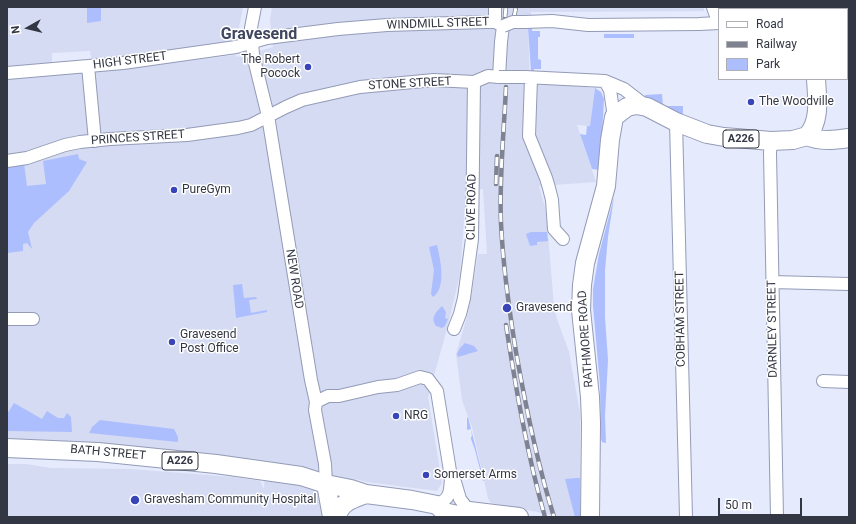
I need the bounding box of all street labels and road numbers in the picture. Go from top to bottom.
street label: WINDMILL STREET [386,15,490,33]
street label: HIGH STREET [92,49,168,73]
street label: STONE STREET [368,75,452,93]
street label: PRINCES STREET [91,128,185,148]
road number: A226 [723,130,759,148]
street label: CLIVE ROAD [464,174,480,240]
street label: NEW ROAD [282,248,306,310]
street label: COBHAM STREET [673,271,689,367]
street label: DARNLEY STREET [765,280,781,378]
street label: RATHMORE ROAD [575,290,597,388]
street label: BATH STREET [70,443,146,463]
road number: A226 [162,452,198,470]

